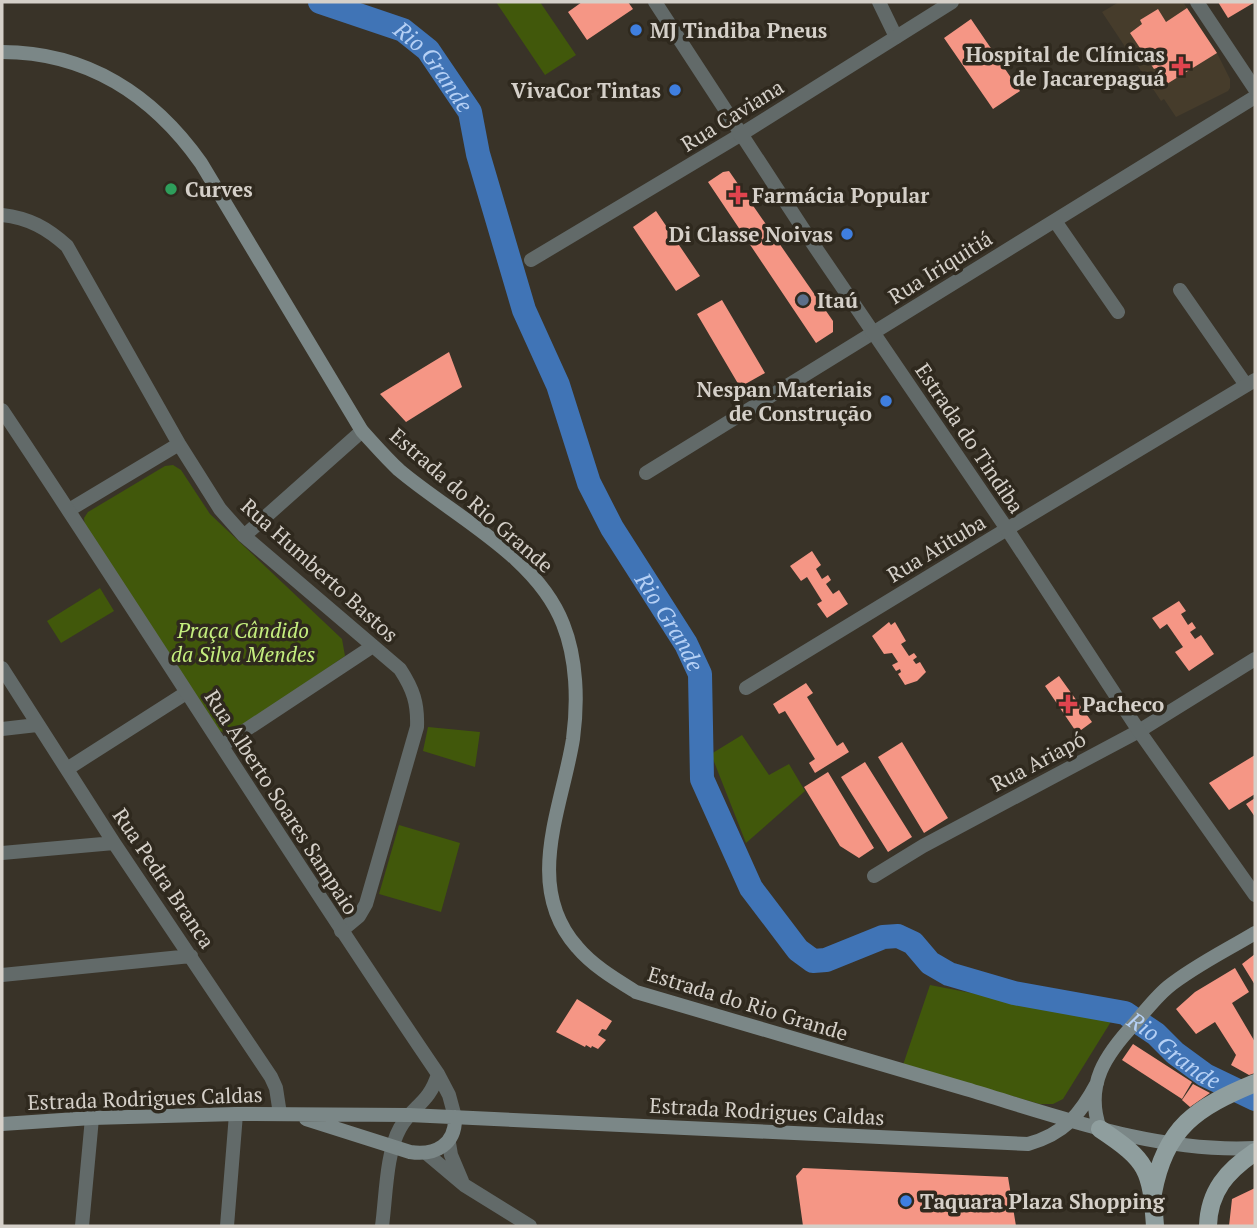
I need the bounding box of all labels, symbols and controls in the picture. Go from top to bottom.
water label: Rio Grande [387,13,481,118]
place label: MJ Tindiba Pneus [650,16,827,44]
marker: MJ Tindiba Pneus [628,22,644,38]
place label: Hospital de Clínicas de Jacarepaguá [965,40,1165,92]
marker: Hospital de Clínicas de Jacarepaguá [1171,56,1191,76]
street label: Rua Caviana [675,72,789,158]
place label: VivaCor Tintas [511,76,661,104]
marker: VivaCor Tintas [667,82,683,98]
place label: Curves [185,175,253,203]
marker: Curves [163,181,179,197]
place label: Farmácia Popular [752,181,929,209]
marker: Farmácia Popular [730,187,746,203]
place label: Di Classe Noivas [669,220,833,248]
street label: Rua Iriquitiá [883,224,998,310]
marker: Di Classe Noivas [839,226,855,242]
place label: Itaú [817,286,858,314]
marker: Itaú [795,292,811,308]
street label: Estrada do Tindiba [909,357,1031,519]
place label: Nespan Materiais de Construção [697,375,872,427]
marker: Nespan Materiais de Construção [878,393,894,409]
street label: Estrada do Rio Grande [384,421,560,579]
street label: Rua Humberto Bastos [235,492,405,648]
street label: Rua Atituba [882,507,991,588]
water label: Rio Grande [628,565,712,676]
park label: Praça Cândido da Silva Mendes [171,616,315,668]
street label: Rua Alberto Soares Sampaio [199,684,365,920]
place label: Pacheco [1082,690,1164,718]
marker: Pacheco [1060,696,1076,712]
street label: Rua Ariapó [986,724,1090,798]
street label: Rua Pedra Branca [107,802,222,954]
street label: Estrada do Rio Grande [645,959,851,1047]
water label: Rio Grande [1121,1003,1226,1096]
street label: Estrada Rodrigues Caldas [27,1080,263,1116]
street label: Estrada Rodrigues Caldas [649,1091,885,1131]
place label: Taquara Plaza Shopping [920,1187,1166,1215]
marker: Taquara Plaza Shopping [898,1193,914,1209]

